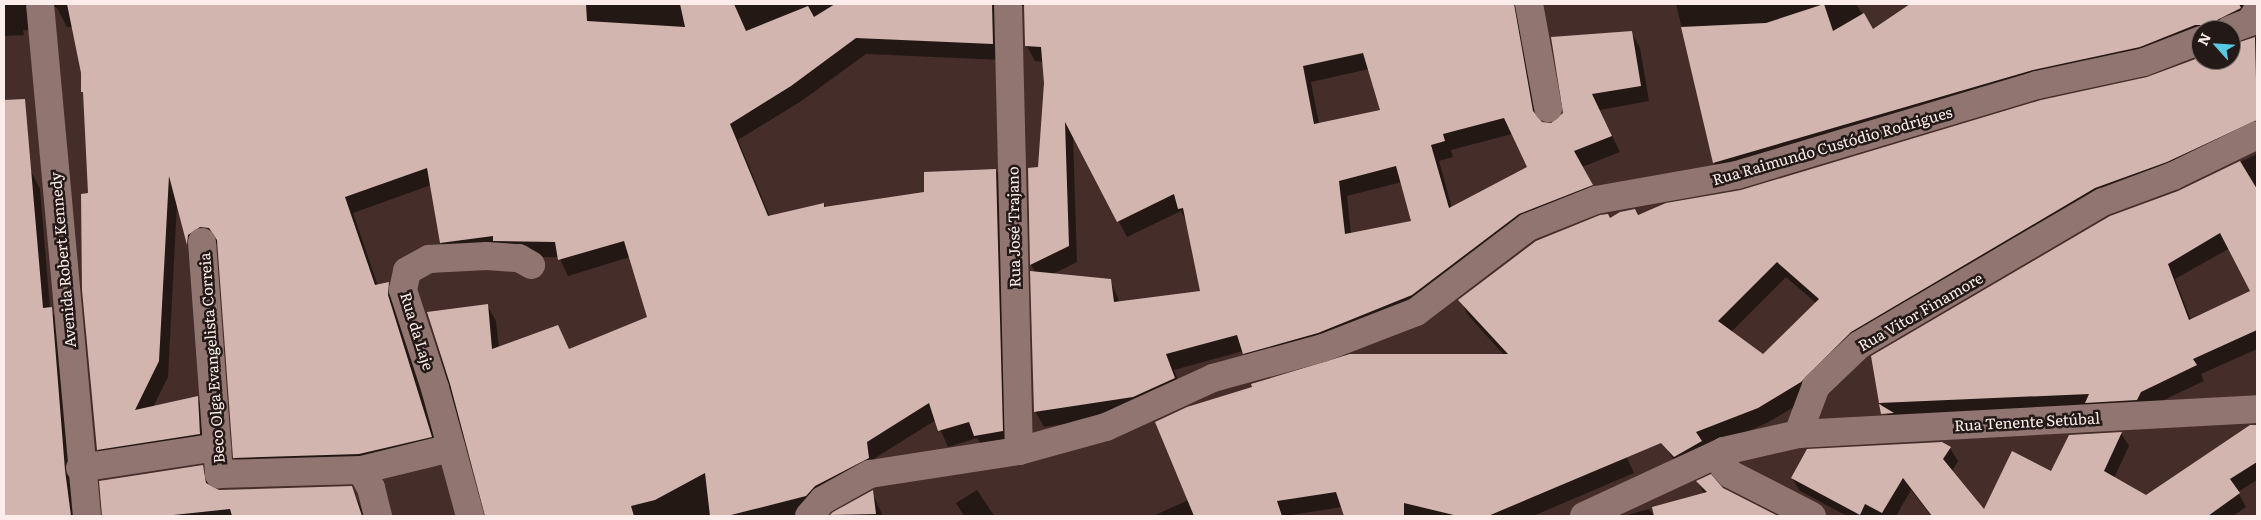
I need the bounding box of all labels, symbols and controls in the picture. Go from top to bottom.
north arrow [2191,20,2241,70]
text: N [2192,29,2215,49]
street label: Rua Raimundo Custódio Rodrigues [1710,102,1954,188]
street label: Rua José Trajano [1003,166,1023,288]
street label: Avenida Robert Kennedy [45,172,79,348]
street label: Beco Olga Evangelista Correia [195,252,227,464]
street label: Rua Vitor Finamore [1855,268,1985,354]
street label: Rua da Laje [398,290,438,372]
street label: Rua Tenente Setúbal [1954,408,2100,434]

